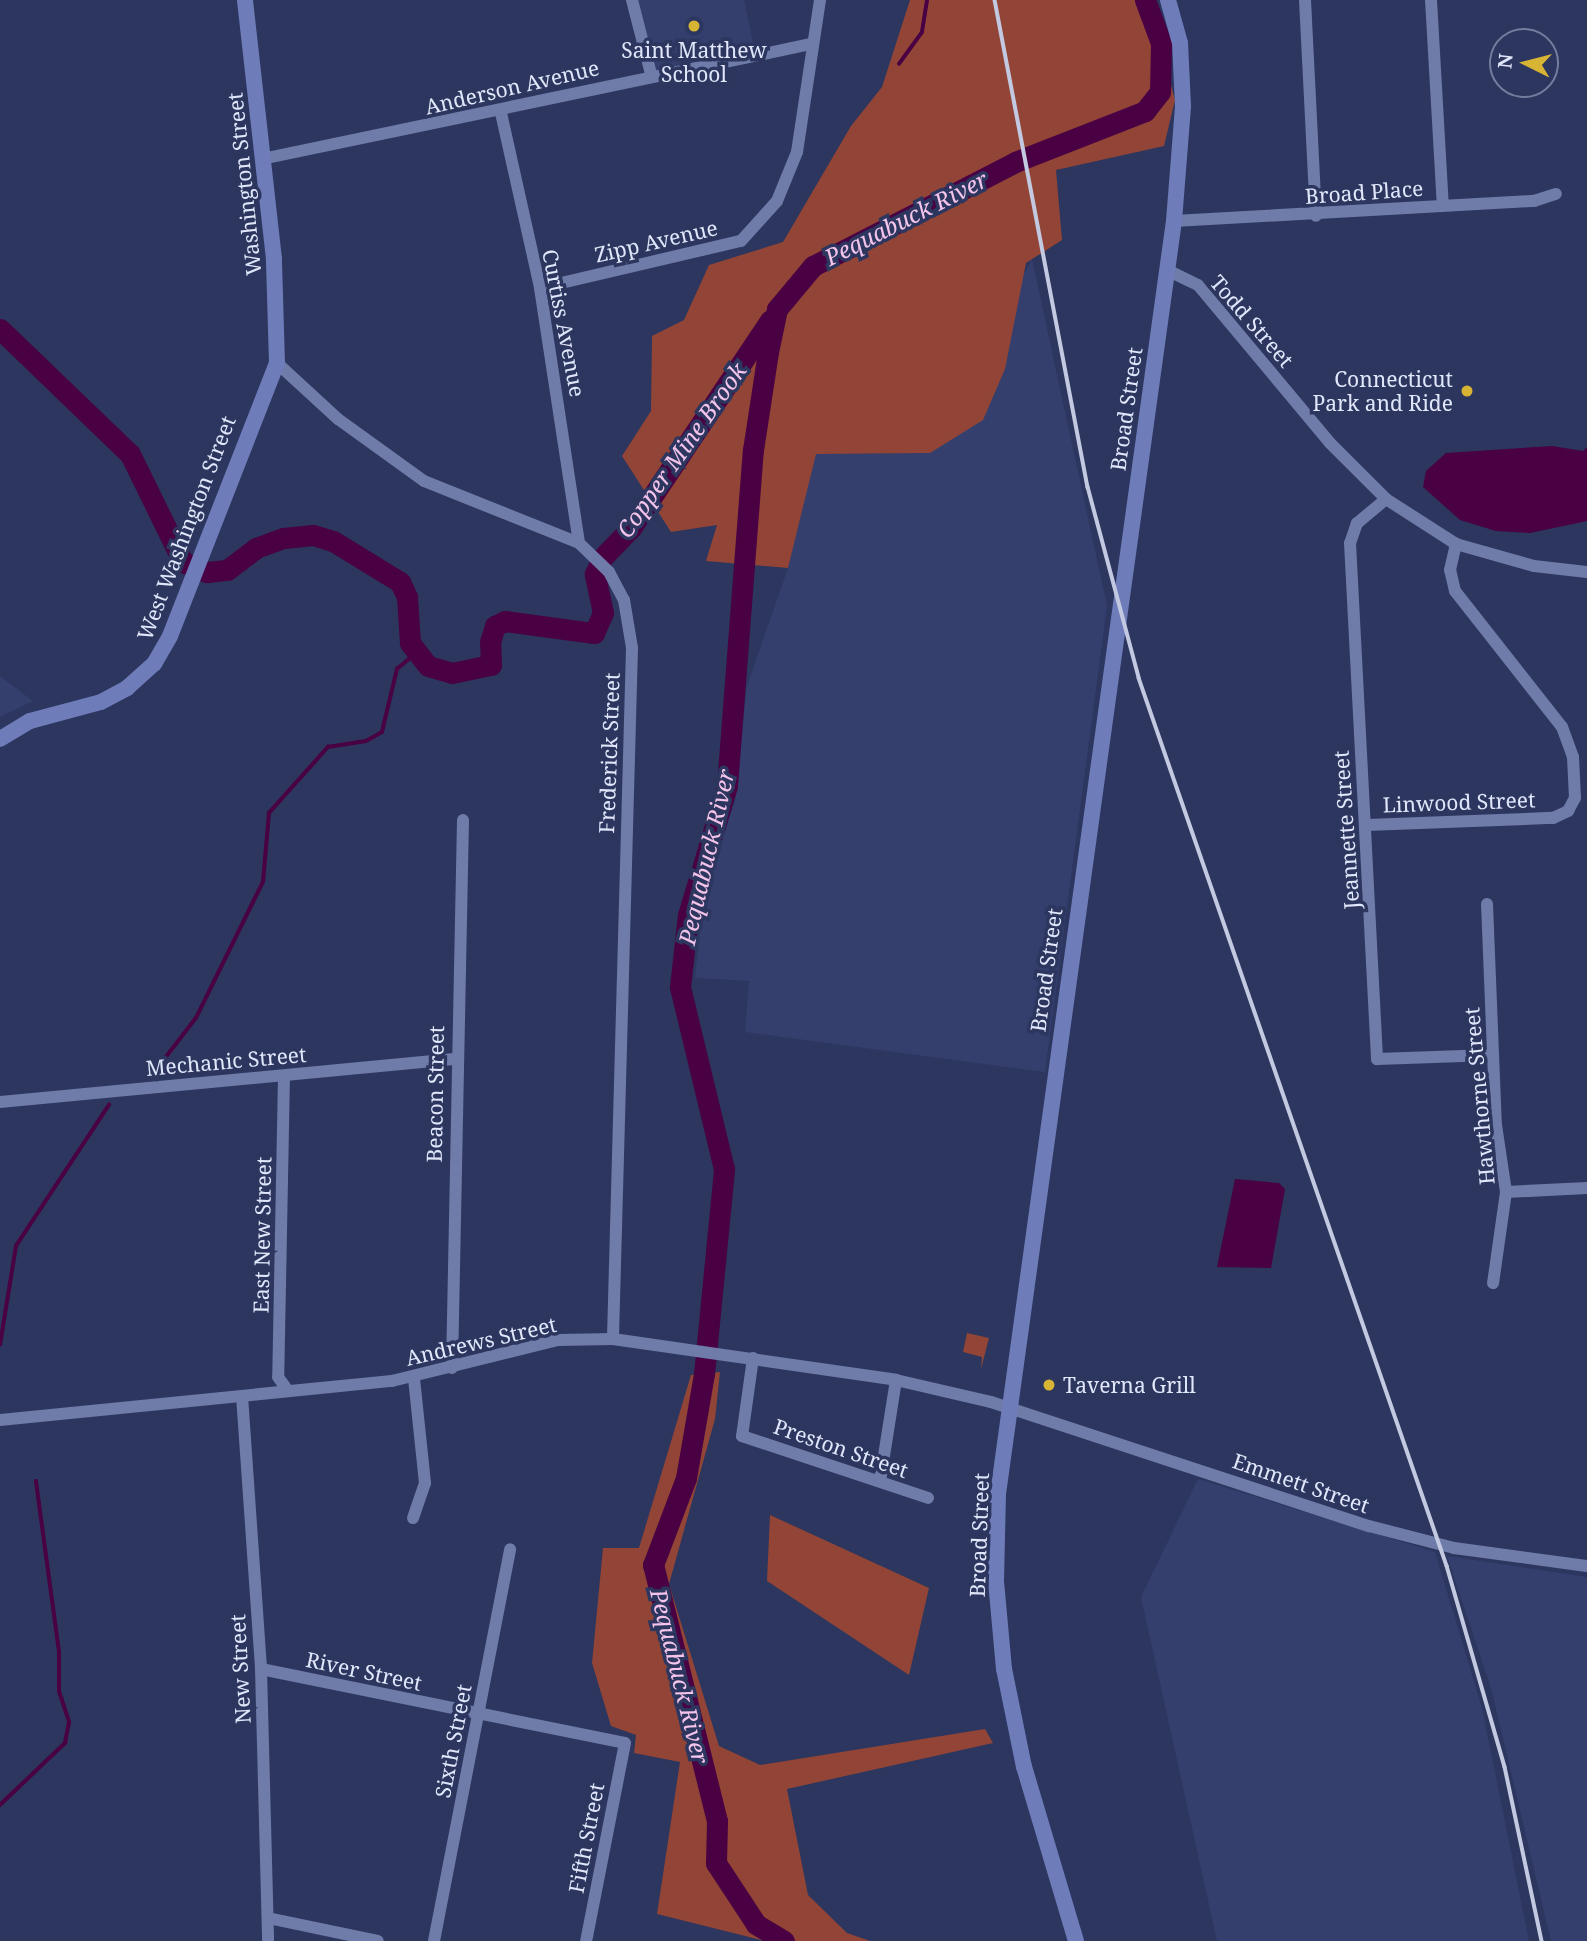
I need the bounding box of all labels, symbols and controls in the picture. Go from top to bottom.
marker: Saint Matthew School [686,18,702,34]
north arrow [1489,28,1559,98]
place label: Saint Matthew School [621,37,767,87]
text: N [1491,52,1519,70]
street label: Anderson Avenue [422,55,602,119]
street label: Washington Street [222,91,266,277]
water label: Pequabuck River [820,165,992,271]
street label: Broad Place [1304,175,1424,209]
street label: Zipp Avenue [592,215,720,267]
street label: Curtiss Avenue [537,247,591,399]
street label: Todd Street [1205,270,1299,372]
street label: Broad Street [1105,346,1147,472]
water label: Copper Mine Brook [610,357,752,543]
place label: Connecticut Park and Ride [1313,366,1453,416]
marker: Connecticut Park and Ride [1459,383,1475,399]
street label: West Washington Street [132,412,240,644]
street label: Frederick Street [594,672,624,834]
street label: Jeannette Street [1328,750,1364,910]
water label: Pequabuck River [672,767,740,947]
street label: Linwood Street [1382,787,1536,817]
street label: Broad Street [1025,907,1067,1033]
street label: Hawthorne Street [1459,1006,1499,1186]
street label: Beacon Street [421,1025,449,1163]
street label: Mechanic Street [145,1041,307,1081]
street label: East New Street [248,1156,276,1314]
street label: Andrews Street [403,1311,559,1371]
place label: Taverna Grill [1063,1372,1196,1398]
marker: Taverna Grill [1041,1377,1057,1393]
street label: Preston Street [771,1413,911,1483]
street label: Emmett Street [1229,1448,1373,1518]
street label: Broad Street [964,1472,994,1598]
water label: Pequabuck River [645,1586,715,1766]
street label: New Street [225,1614,255,1724]
street label: River Street [304,1646,424,1696]
street label: Sixth Street [430,1682,476,1800]
street label: Fifth Street [563,1781,609,1895]

